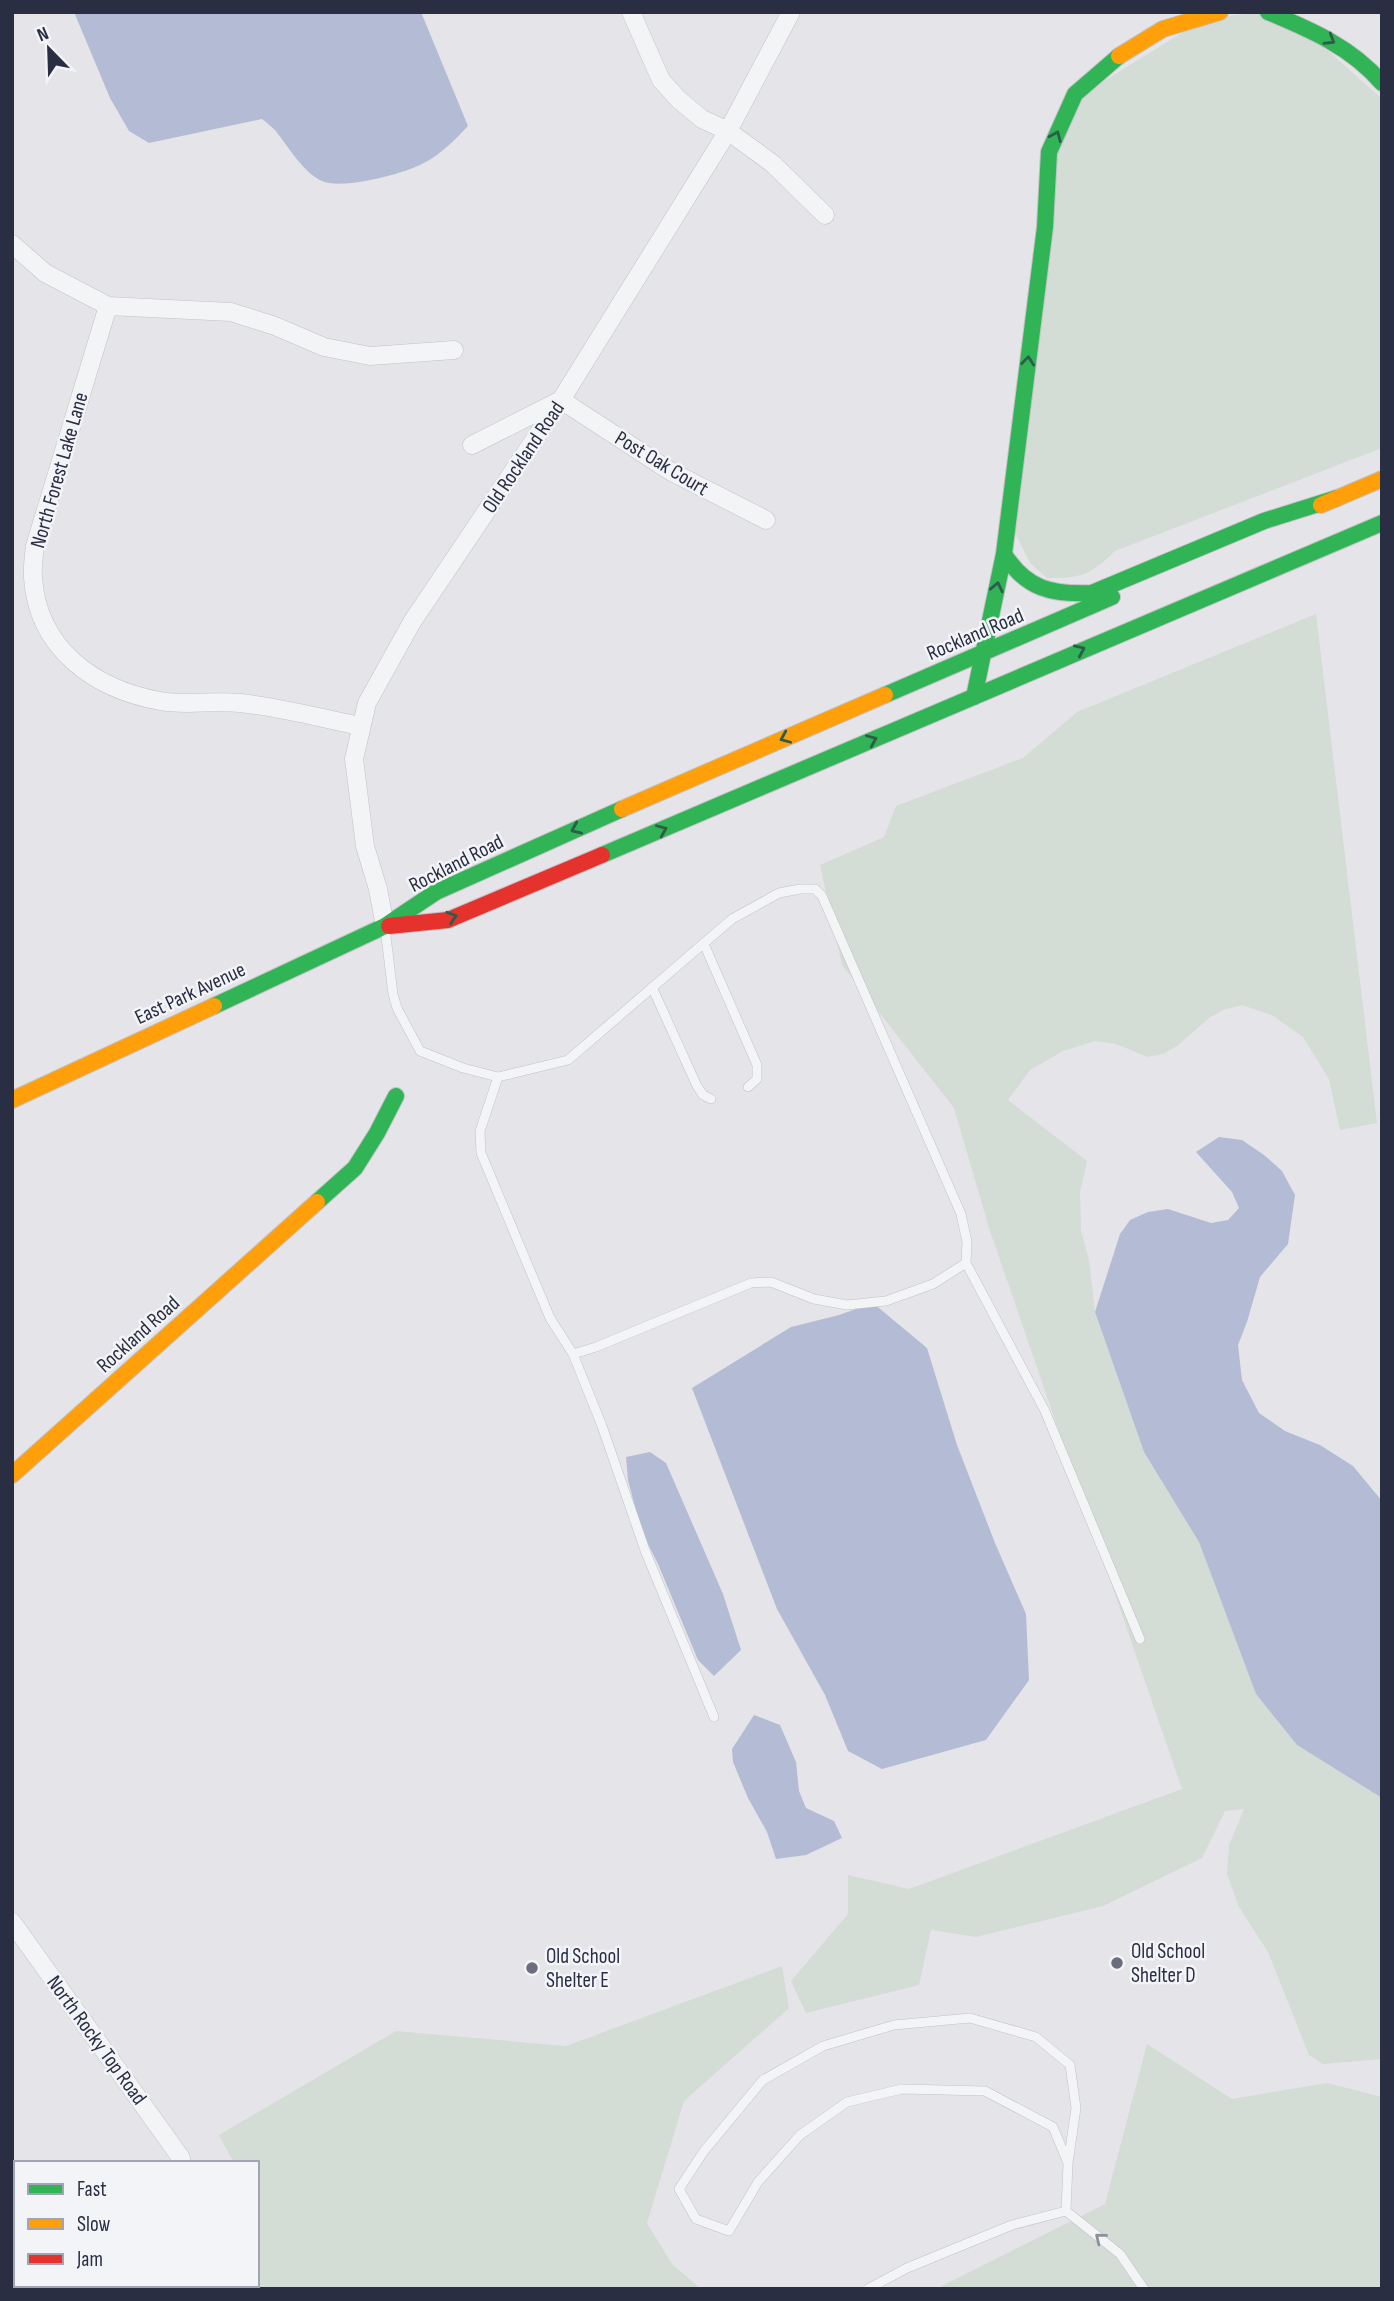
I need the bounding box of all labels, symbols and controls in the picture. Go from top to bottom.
north arrow [14,14,84,84]
text: N [34,22,52,47]
one-way arrow [1322,32,1335,45]
one-way arrow [1048,131,1062,144]
one-way arrow [1021,355,1036,367]
street label: North Forest Lake Lane [25,389,94,551]
street label: Old Rockland Road [477,397,570,518]
street label: Post Oak Court [610,426,713,501]
one-way arrow [989,581,1004,593]
street label: Rockland Road [923,603,1027,666]
one-way arrow [1073,644,1086,658]
one-way arrow [780,730,792,744]
one-way arrow [864,734,877,748]
one-way arrow [571,820,583,834]
one-way arrow [656,824,668,838]
street label: Rockland Road [405,829,508,898]
one-way arrow [446,911,458,925]
street label: East Park Avenue [131,957,249,1030]
street label: Rockland Road [92,1291,185,1378]
place label: Old School Shelter D [1131,1939,1205,1988]
place label: Old School Shelter E [546,1944,620,1993]
marker: Old School Shelter D [1109,1955,1125,1971]
marker: Old School Shelter E [524,1960,540,1976]
street label: North Rocky Top Road [41,1971,152,2110]
legend [14,2161,259,2287]
text: Fast [77,2177,107,2202]
text: Slow [77,2212,111,2237]
one-way arrow [1095,2233,1107,2246]
text: Jam [76,2247,103,2272]

